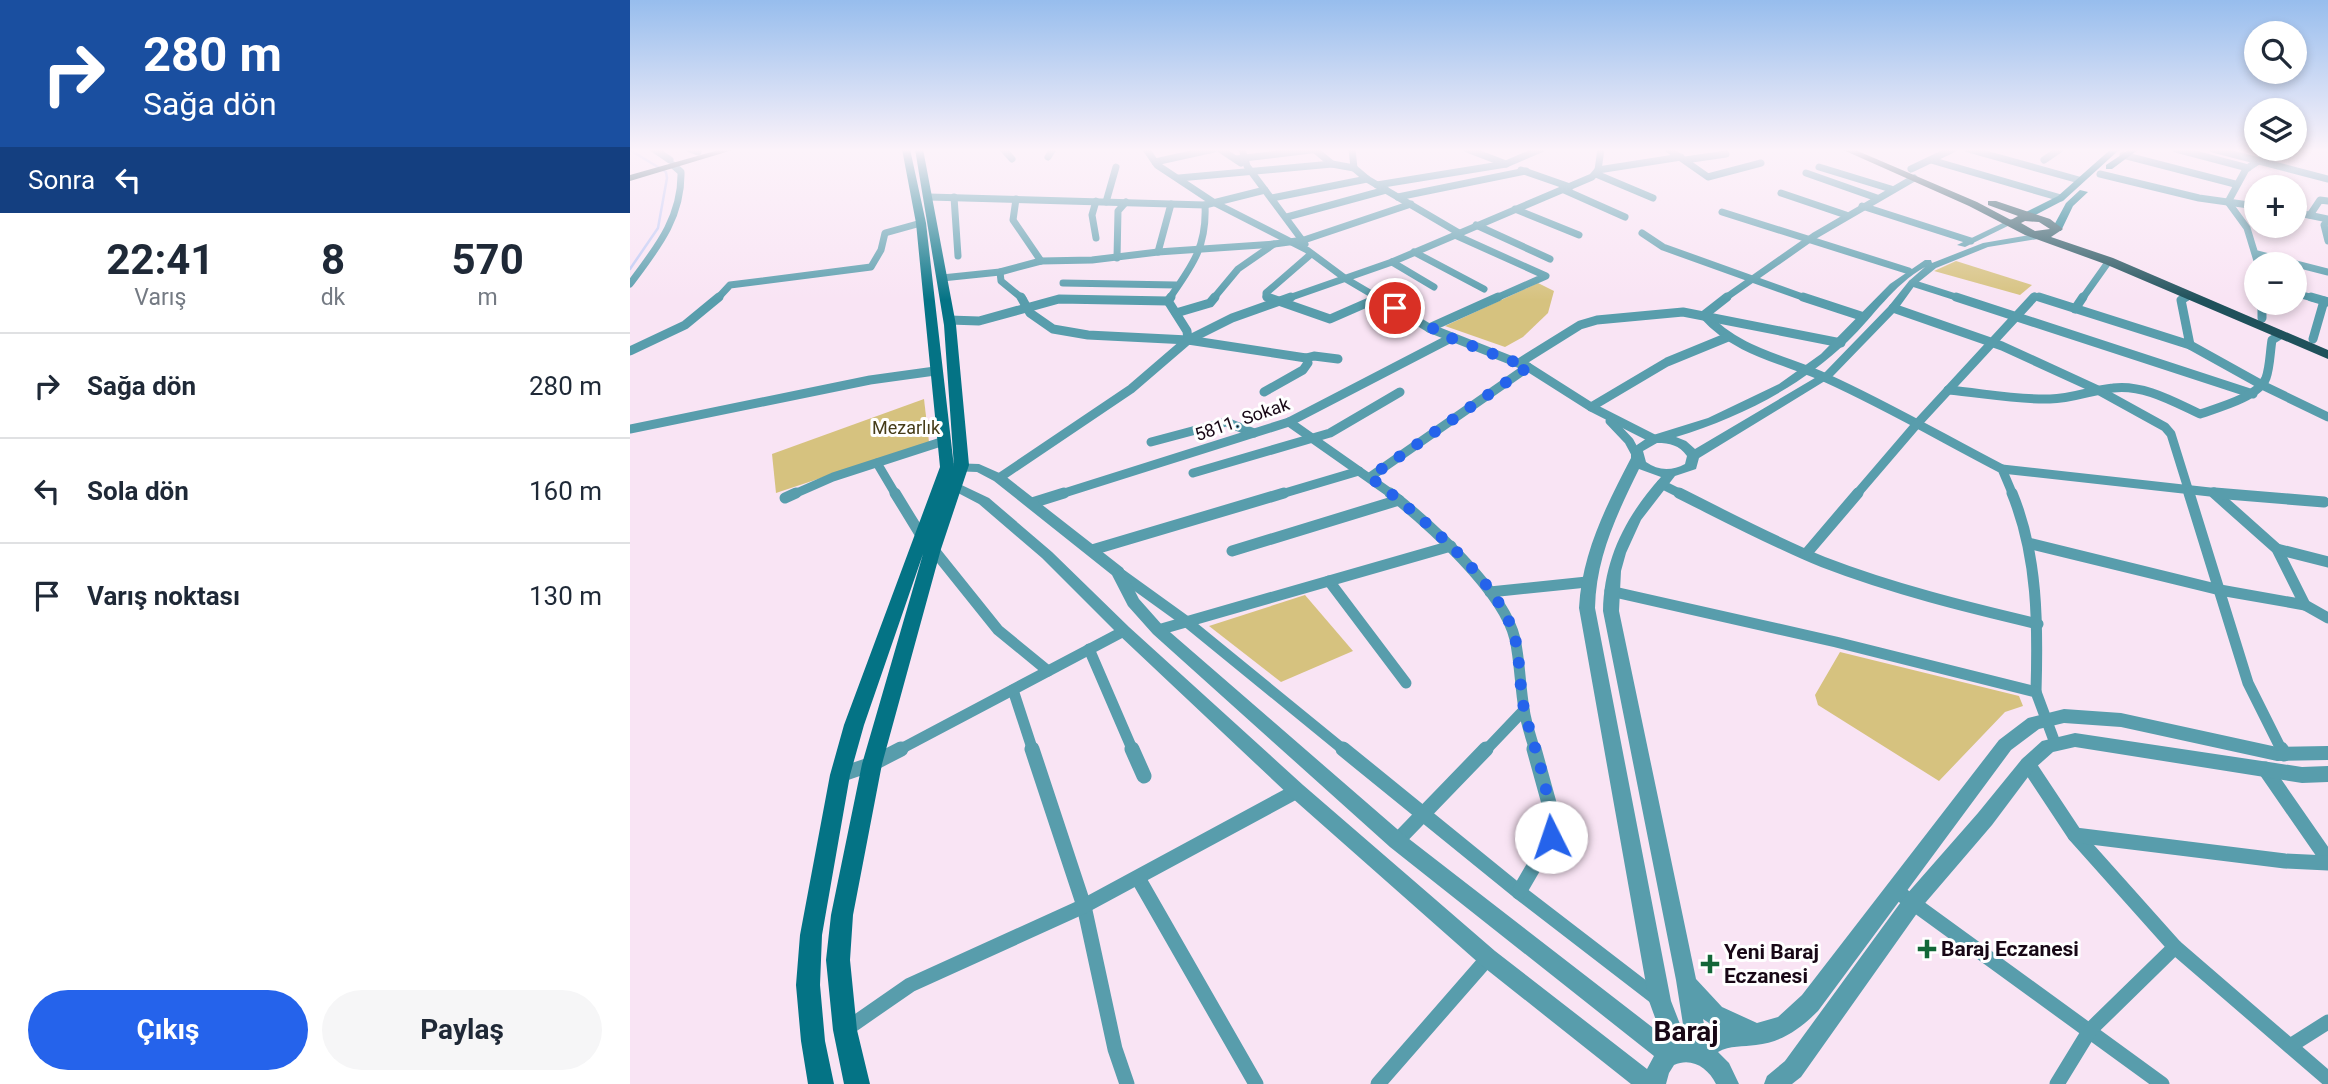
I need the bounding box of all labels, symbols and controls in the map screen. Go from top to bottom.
map controls [2244,21,2307,315]
button: search [2244,21,2307,84]
text: 280 m [143,26,282,83]
icon: right [28,28,119,119]
text: Sağa dön [143,85,277,123]
button: layers [2244,98,2307,161]
icon: left [109,161,147,199]
text: Sonra [28,165,95,195]
button: + [2244,175,2307,238]
text: 22:41 [106,235,214,284]
text: 8 [321,235,345,284]
text: 570 [451,235,524,284]
button: − [2244,252,2307,315]
pin [1365,278,1425,338]
text: Varış [134,284,186,311]
text: dk [321,284,345,311]
text: m [478,284,498,311]
icon: arrive [1376,289,1414,327]
icon: right [28,367,66,405]
text: Sağa dön [87,371,196,401]
text: 280 m [529,371,602,401]
street label: 5811. Sokak [1192,393,1293,445]
park label: Mezarlık [872,417,941,438]
icon: left [28,472,66,510]
text: Sola dön [87,476,189,506]
text: 160 m [529,476,602,506]
icon: arrive [28,577,66,615]
text: Varış noktası [87,581,240,611]
text: 130 m [529,581,602,611]
position arrow [1514,800,1588,874]
place label: Baraj Eczanesi [1941,937,2079,961]
place label: Yeni Baraj Eczanesi [1724,940,1819,988]
marker: Baraj Eczanesi [1919,941,1935,957]
marker: Yeni Baraj Eczanesi [1702,956,1718,972]
button: Çıkış [28,990,308,1070]
button: Paylaş [322,990,602,1070]
district label: Baraj [1654,1015,1718,1048]

